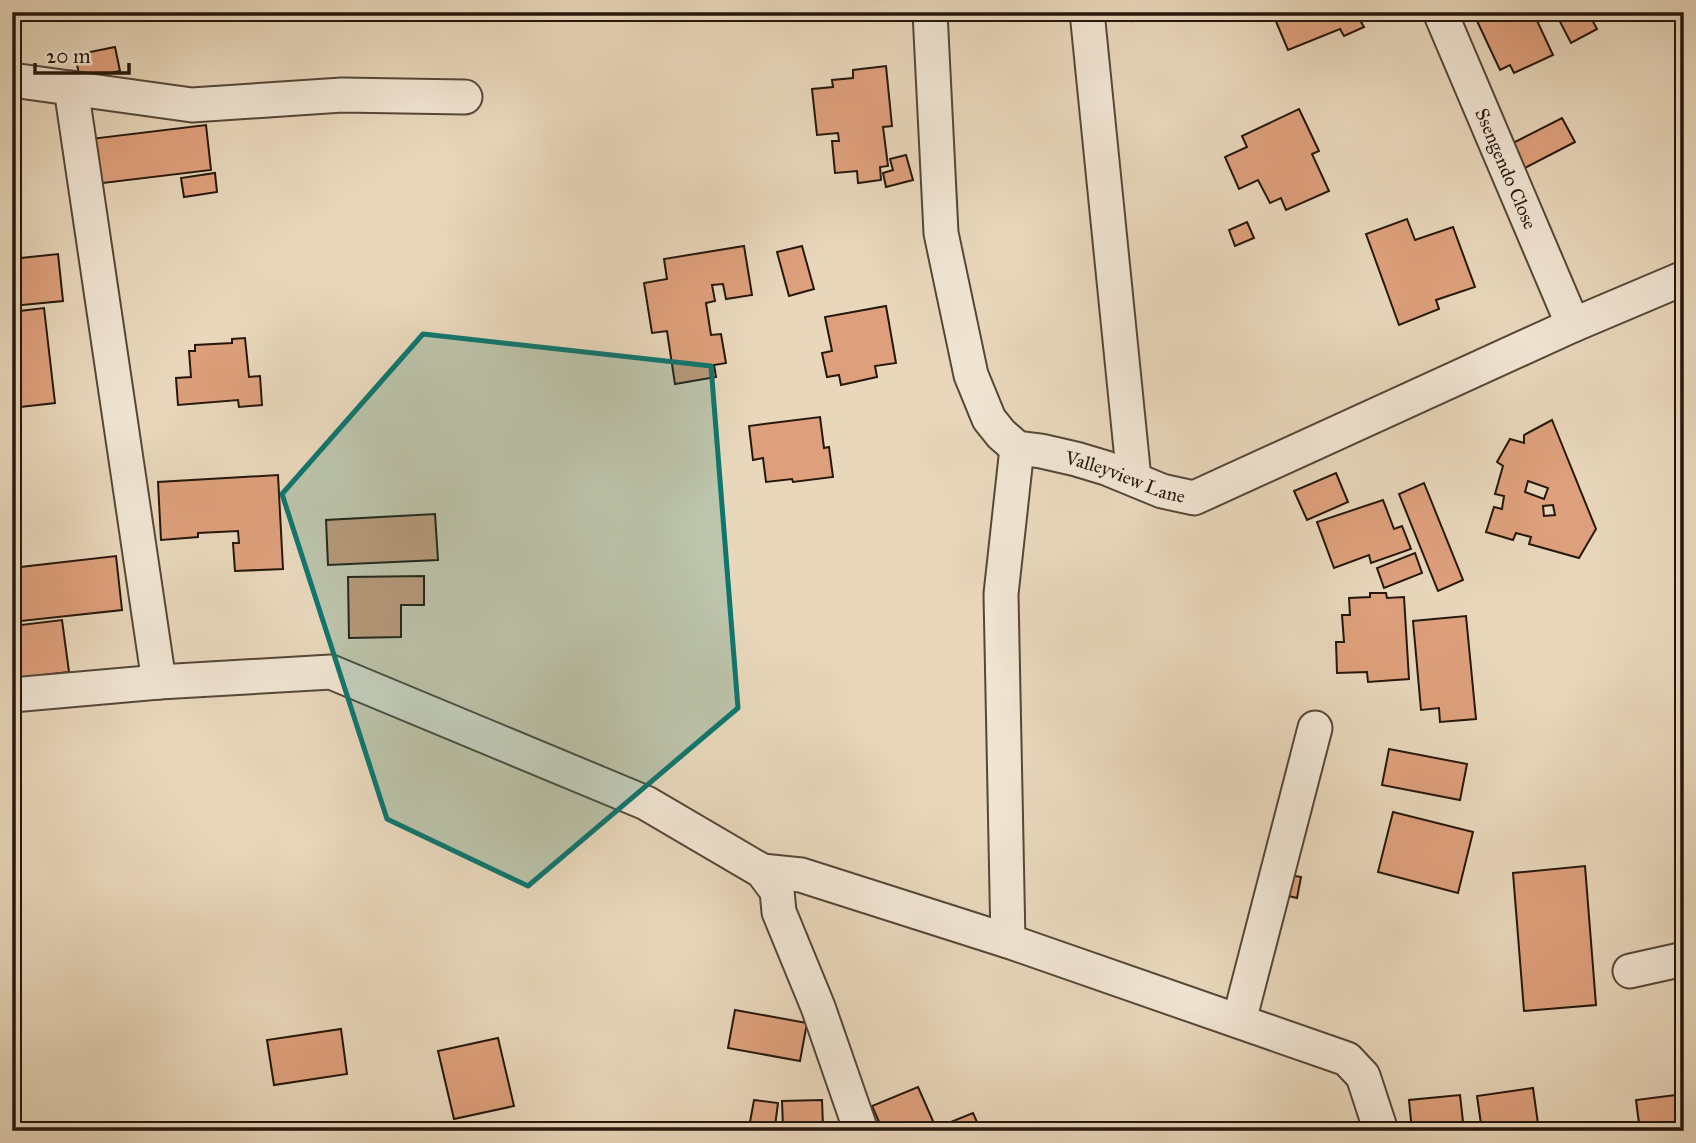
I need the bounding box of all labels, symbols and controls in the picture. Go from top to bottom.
scale bar [35,32,130,76]
text: 20 m [46,43,91,69]
street label: Ssengendo Close [1470,105,1542,233]
street label: Valleyview Lane [1062,446,1187,508]

